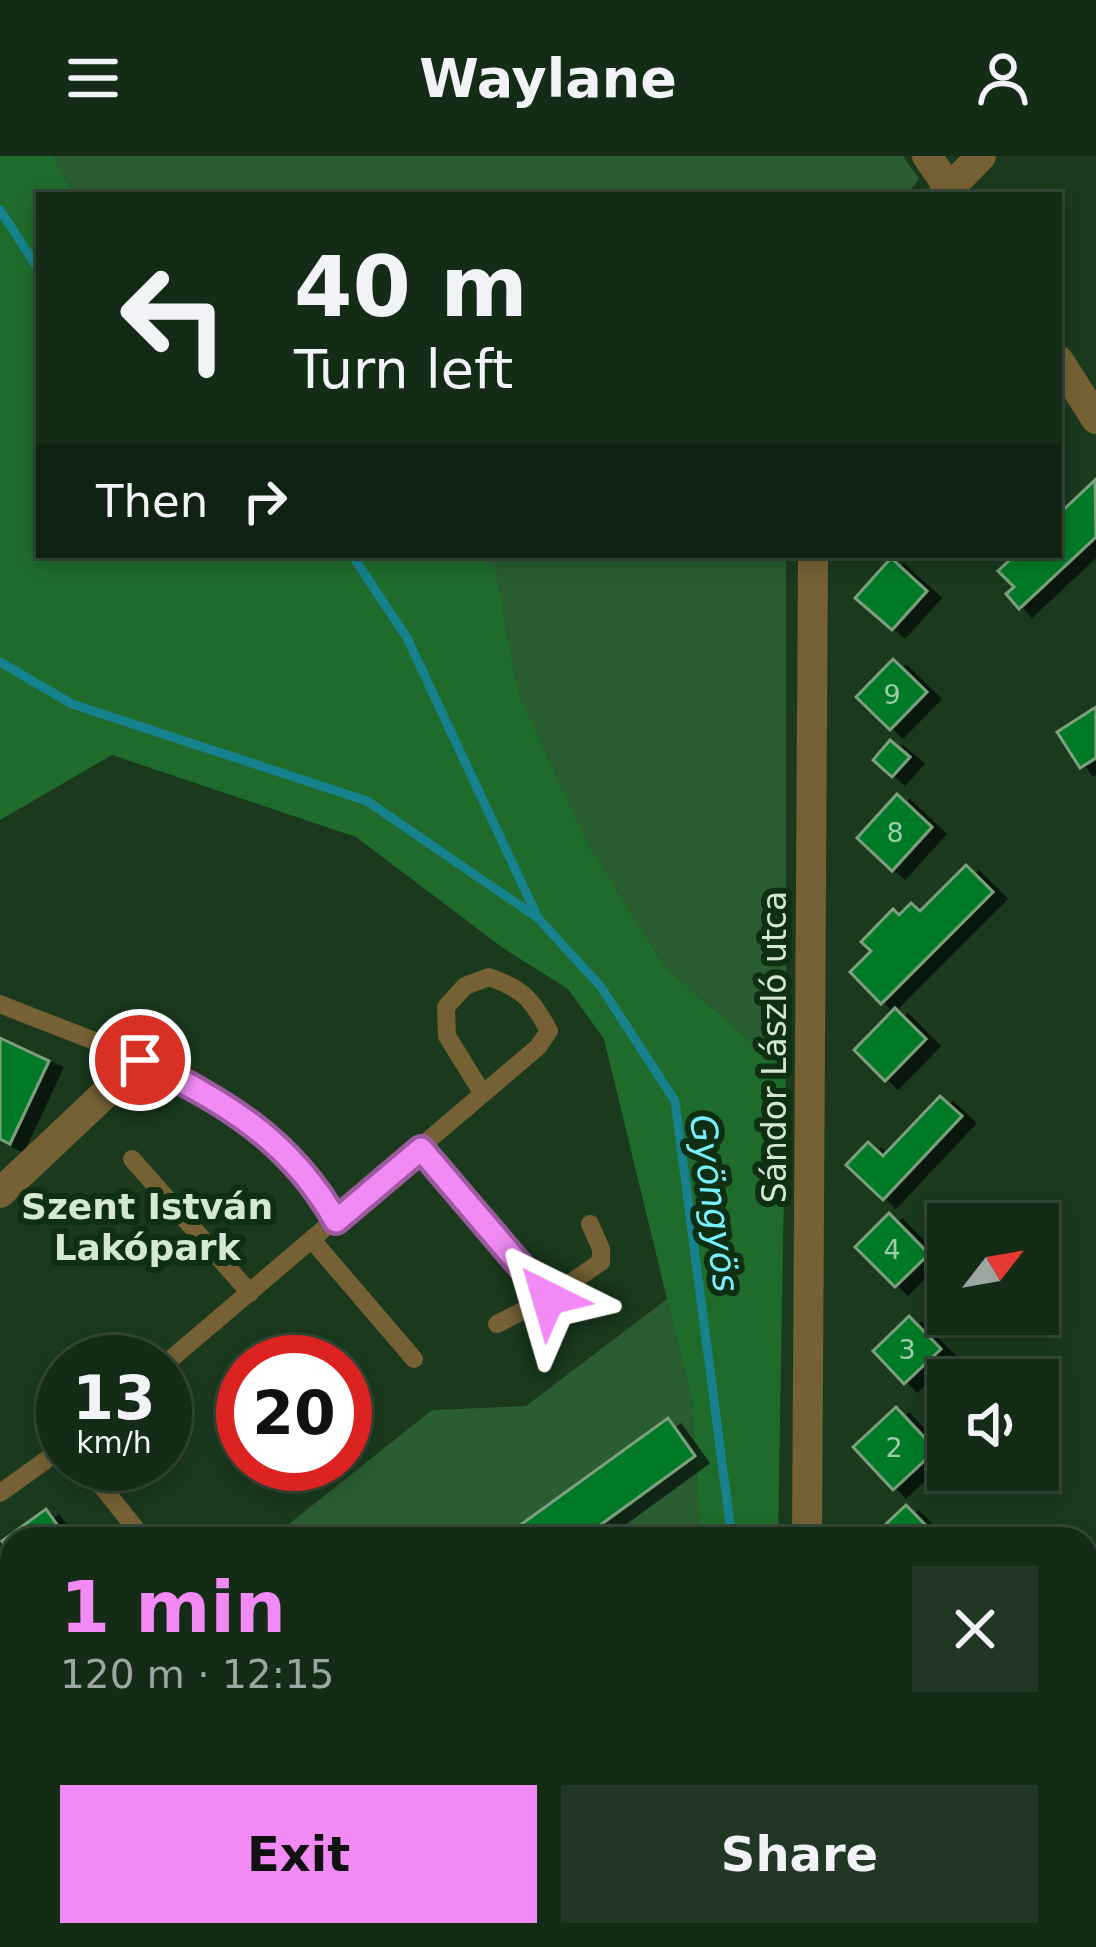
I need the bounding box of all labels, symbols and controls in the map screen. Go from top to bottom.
icon: menu [60,45,126,111]
icon: person [970,45,1036,111]
text: Waylane [419,47,677,110]
text: 40 m [294,238,528,336]
icon: left [96,240,252,396]
text: Turn left [294,338,513,401]
icon: right [232,468,298,534]
text: Then [96,475,208,528]
house number: 9 [883,679,901,710]
house number: 8 [886,817,904,848]
street label: Sándor László utca [755,891,794,1203]
pin [89,1009,191,1111]
icon: arrive [107,1027,173,1093]
water label: Gyöngyös [682,1112,747,1295]
district label: Szent István Lakópark [21,1186,273,1268]
north arrow [927,1203,1059,1335]
map controls [927,1203,1059,1491]
house number: 4 [883,1234,901,1265]
position arrow [485,1235,611,1361]
house number: 3 [898,1334,916,1365]
speed limit sign: 20 [216,1335,372,1491]
button: sound [927,1359,1059,1491]
text: 13 [72,1363,156,1433]
text: km/h [76,1425,152,1460]
house number: 2 [885,1432,903,1463]
text: 1 min [60,1565,286,1649]
button: close [912,1566,1038,1692]
text: 120 m · 12:15 [60,1652,334,1697]
button: Exit [60,1785,537,1923]
button: Share [561,1785,1038,1923]

